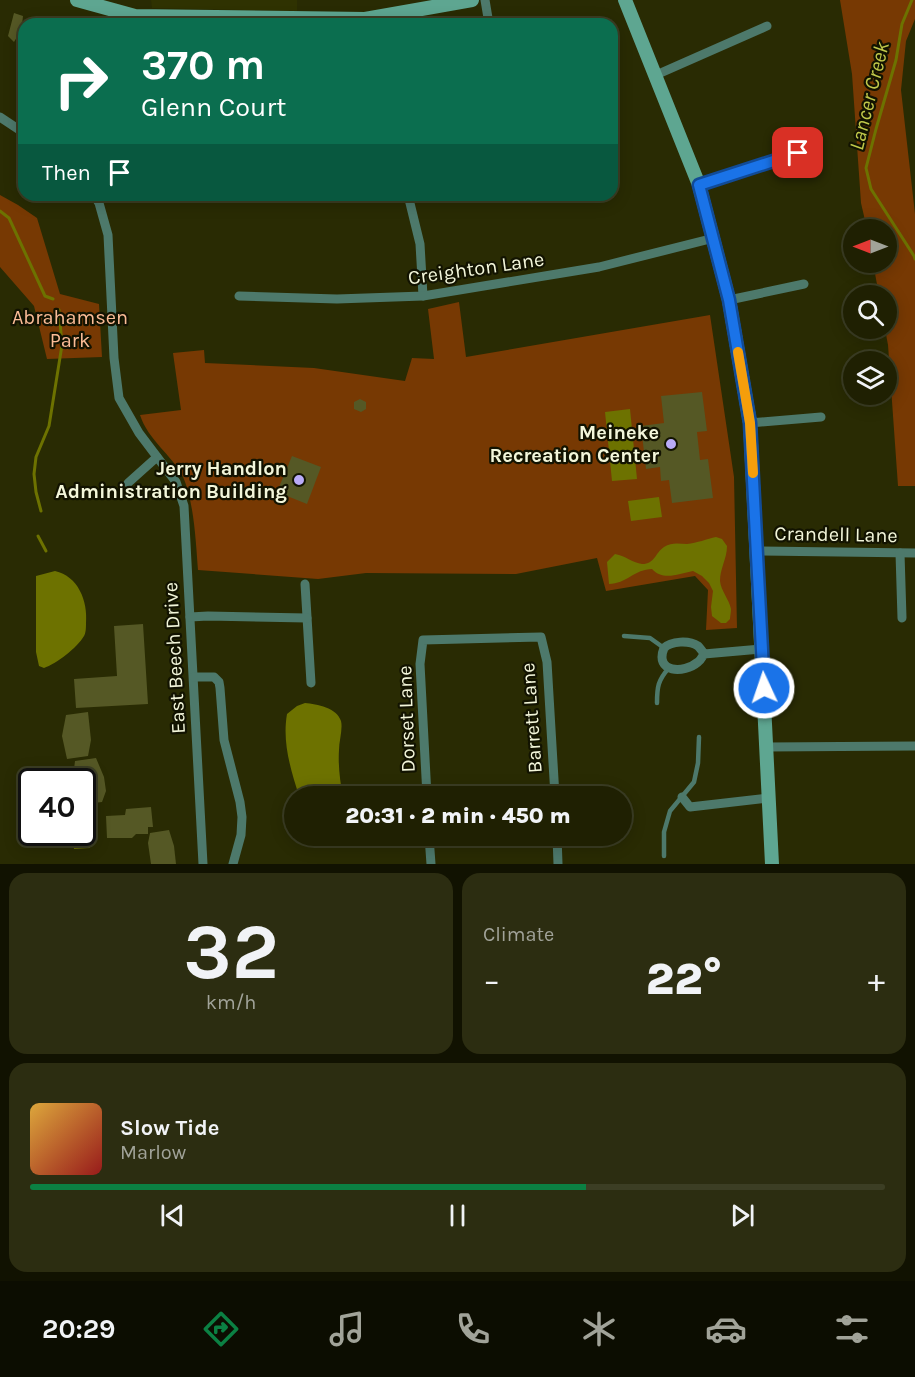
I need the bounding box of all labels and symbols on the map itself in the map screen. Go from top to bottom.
water label: Lancer Creek [844,39,894,153]
pin [772,127,823,178]
north arrow [843,219,897,273]
street label: Creighton Lane [407,248,546,289]
park label: Abrahamsen Park [12,306,128,352]
place label: Meineke Recreation Center [489,421,659,467]
marker: Meineke Recreation Center [664,437,678,451]
place label: Jerry Handlon Administration Building [55,457,287,503]
marker: Jerry Handlon Administration Building [292,473,306,487]
street label: Crandell Lane [774,522,898,547]
street label: East Beech Drive [159,582,190,734]
position arrow [732,656,796,720]
street label: Barrett Lane [516,662,547,774]
street label: Dorset Lane [393,665,420,773]
speed limit sign: 40 [18,768,96,846]

